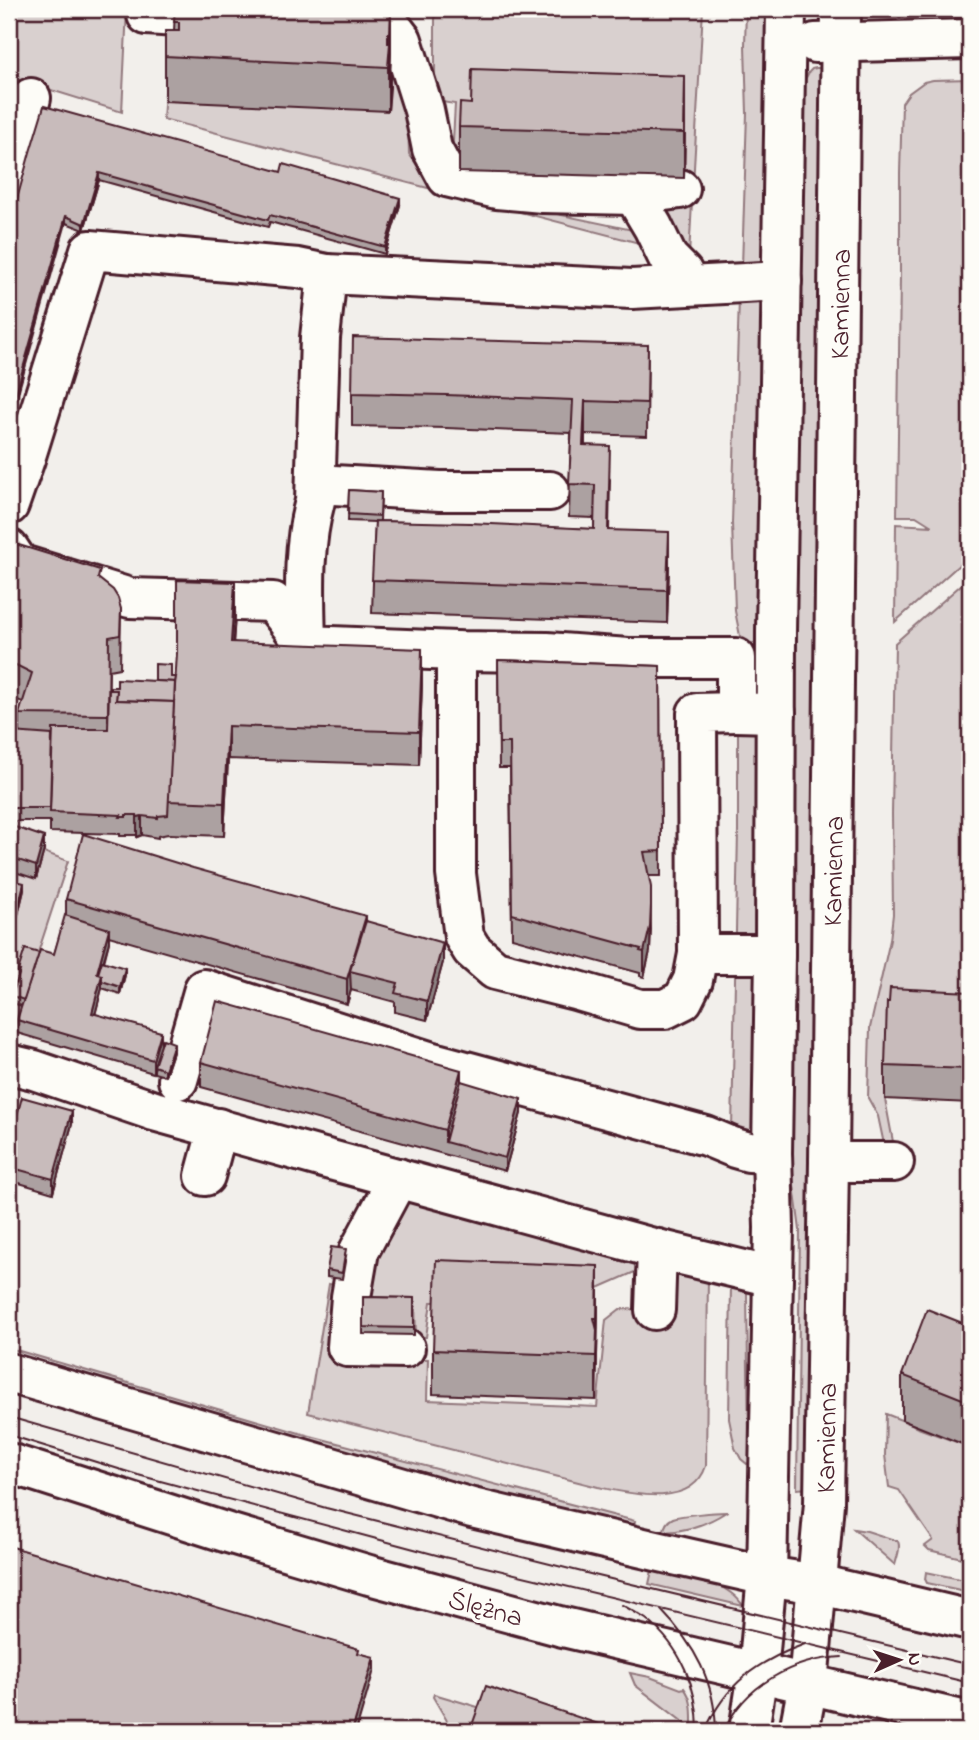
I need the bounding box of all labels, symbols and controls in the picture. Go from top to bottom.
street label: Kamienna [821,248,864,360]
street label: Kamienna [814,815,857,927]
street label: Kamienna [807,1382,850,1494]
street label: Ślężna [443,1581,527,1640]
north arrow [864,1624,934,1694]
text: N [900,1652,927,1667]

